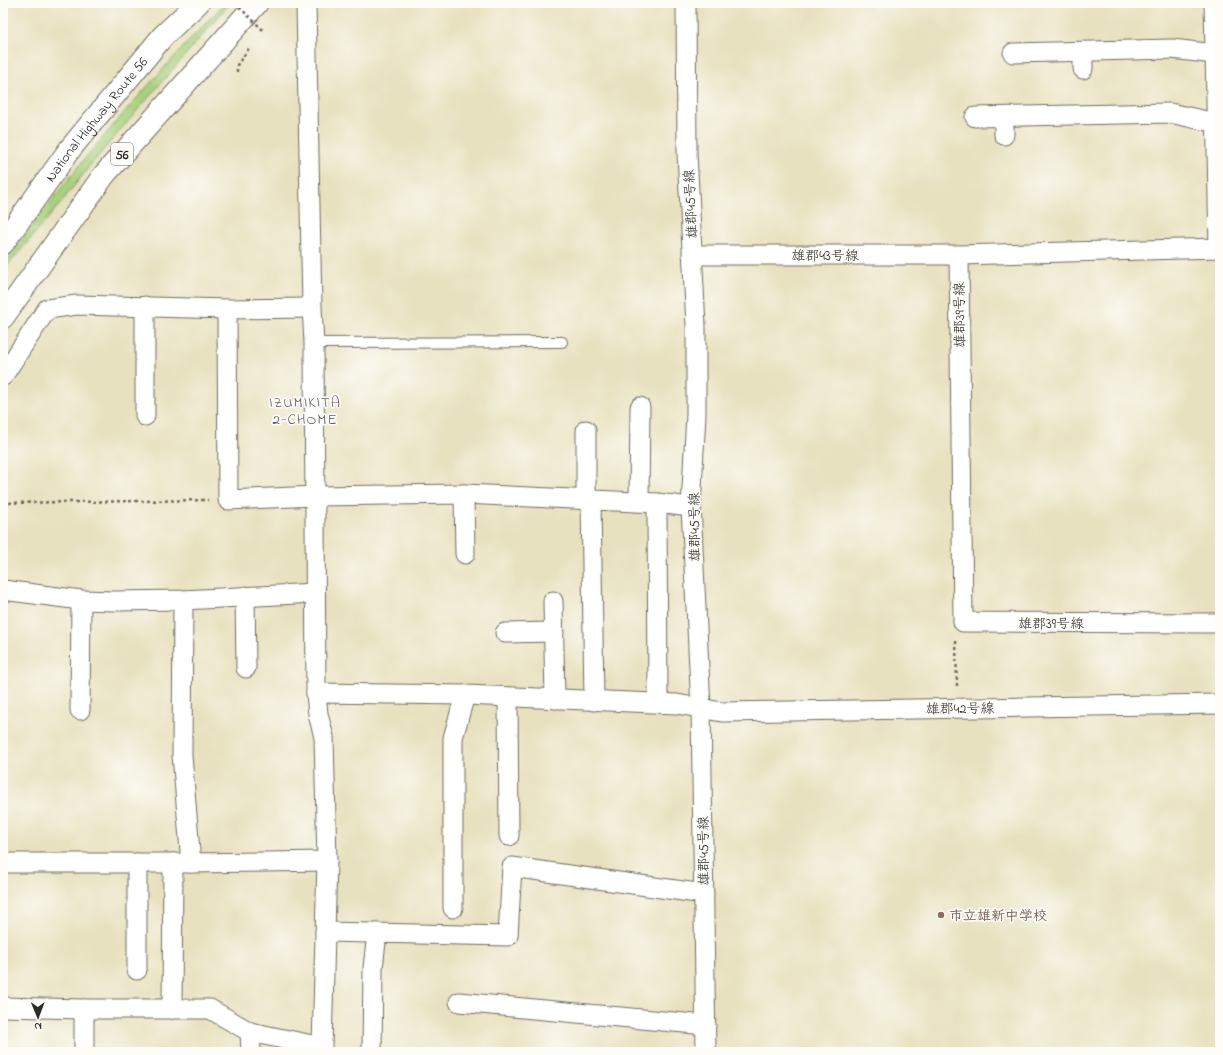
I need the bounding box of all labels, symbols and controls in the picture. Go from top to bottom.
street label: National Highway Route 56 [42,53,150,185]
road number: 56 [111,143,133,165]
street label: 雄郡45号線 [679,169,704,239]
street label: 雄郡43号線 [791,246,859,267]
street label: 雄郡39号線 [949,282,972,348]
district label: IZUMIKITA 2-CHOME [269,392,341,431]
street label: 雄郡45号線 [684,492,707,562]
street label: 雄郡39号線 [1018,614,1084,635]
street label: 雄郡42号線 [925,698,995,721]
street label: 雄郡45号線 [693,816,716,886]
place label: 市立雄新中学校 [949,906,1047,927]
marker: 市立雄新中学校 [936,910,946,920]
north arrow [18,997,58,1037]
text: N [34,1018,42,1034]

